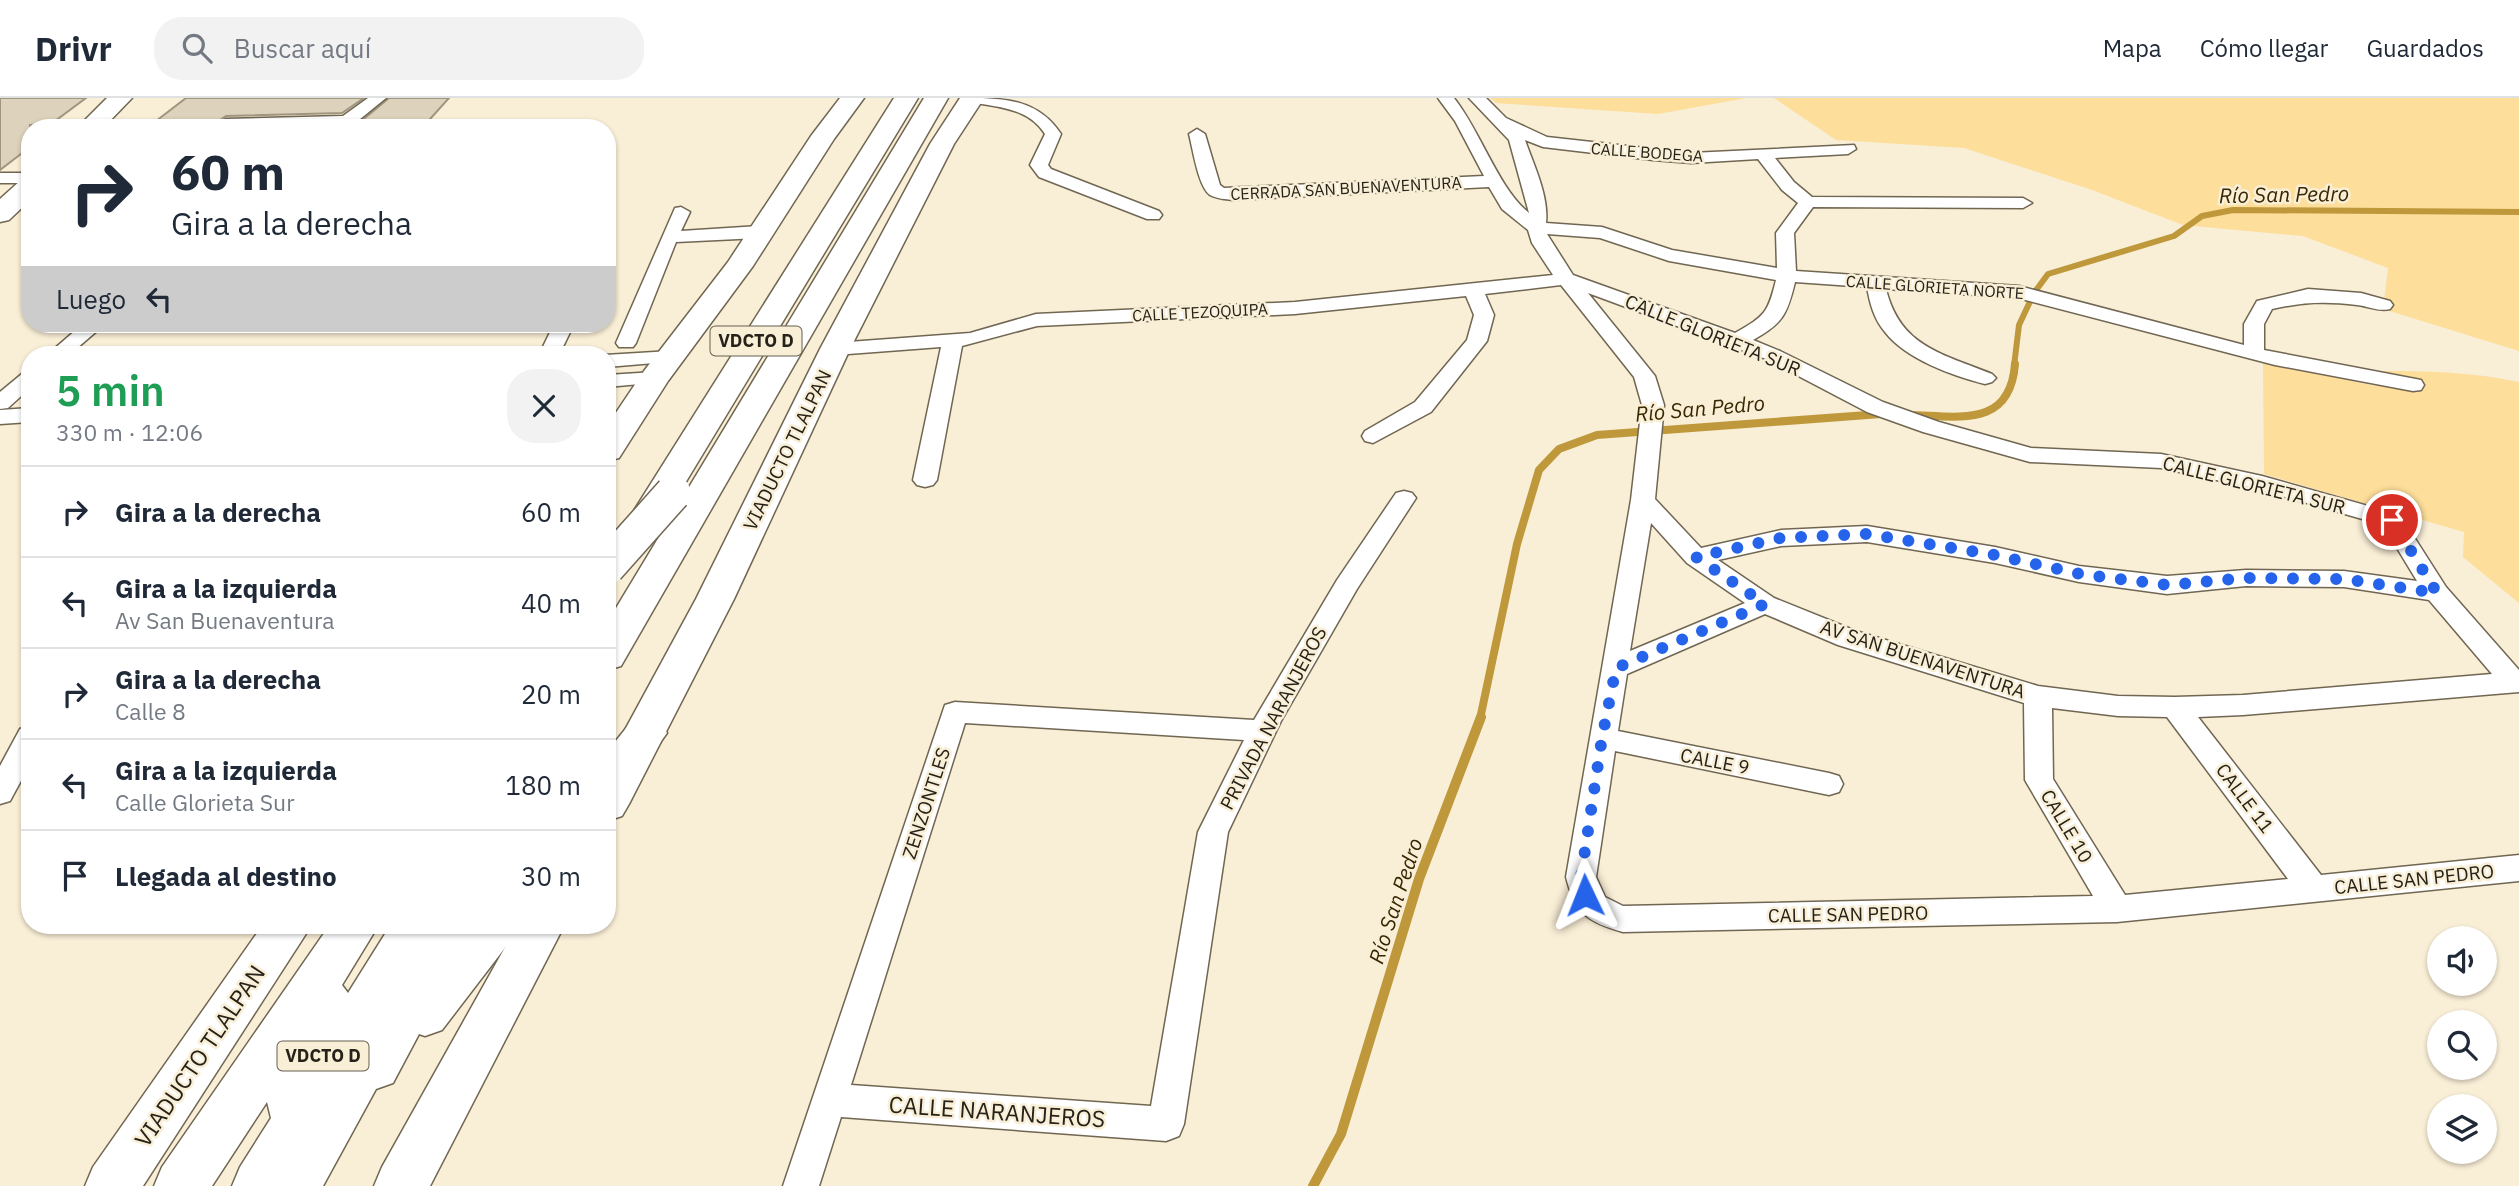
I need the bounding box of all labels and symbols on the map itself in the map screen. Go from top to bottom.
street label: CALLE BODEGA [1590,138,1704,166]
street label: CERRADA SAN BUENAVENTURA [1230,172,1462,204]
water label: Río San Pedro [2219,179,2349,209]
street label: CALLE GLORIETA NORTE [1845,271,2025,303]
street label: CALLE GLORIETA SUR [1622,289,1804,381]
street label: CALLE TEZOQUIPA [1132,298,1268,326]
road number: VDCTO D [710,327,802,356]
street label: VIADUCTO TLALPAN [738,366,836,534]
water label: Río San Pedro [1634,388,1766,428]
street label: CALLE GLORIETA SUR [2160,451,2348,519]
pin [2362,490,2422,550]
street label: AV SAN BUENAVENTURA [1818,615,2028,703]
street label: PRIVADA NARANJEROS [1215,622,1331,814]
street label: CALLE 9 [1678,743,1752,779]
street label: ZENZONTLES [897,744,955,862]
street label: CALLE 11 [2211,758,2279,838]
street label: CALLE 10 [2036,785,2098,867]
water label: Río San Pedro [1362,834,1429,967]
position arrow [1548,858,1622,932]
street label: CALLE SAN PEDRO [2333,859,2495,899]
street label: CALLE SAN PEDRO [1768,901,1928,927]
street label: VIADUCTO TLALPAN [127,959,271,1152]
road number: VDCTO D [278,1042,368,1071]
street label: CALLE NARANJEROS [888,1088,1106,1134]

